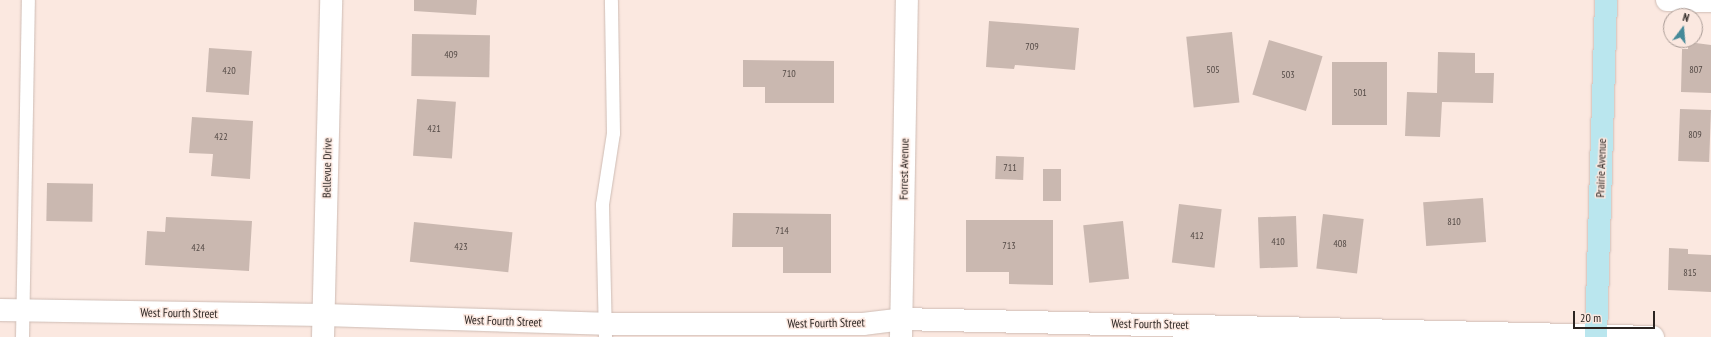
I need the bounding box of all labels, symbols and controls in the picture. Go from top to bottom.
north arrow [1663,8,1703,48]
text: N [1681,10,1691,25]
house number: 709 [1025,41,1039,53]
house number: 409 [444,49,458,61]
house number: 505 [1206,64,1220,76]
house number: 807 [1689,64,1703,76]
house number: 420 [222,65,236,77]
house number: 710 [782,68,796,80]
house number: 503 [1281,69,1295,81]
house number: 501 [1353,87,1367,99]
house number: 421 [427,123,441,135]
house number: 809 [1688,129,1702,141]
house number: 422 [214,131,228,143]
street label: Bellevue Drive [319,138,335,198]
street label: Forrest Avenue [896,138,912,200]
street label: Prairie Avenue [1593,138,1609,198]
house number: 711 [1003,162,1017,174]
house number: 810 [1447,216,1461,228]
house number: 714 [775,225,789,237]
house number: 412 [1190,230,1204,242]
house number: 410 [1271,236,1285,248]
house number: 408 [1333,238,1347,250]
house number: 713 [1002,240,1016,252]
house number: 423 [454,241,468,253]
house number: 424 [191,242,205,254]
house number: 815 [1683,267,1697,279]
scale bar [1575,303,1657,329]
street label: West Fourth Street [140,305,218,321]
text: 20 m [1580,310,1601,325]
street label: West Fourth Street [464,312,542,330]
street label: West Fourth Street [787,315,865,331]
street label: West Fourth Street [1111,316,1189,332]

